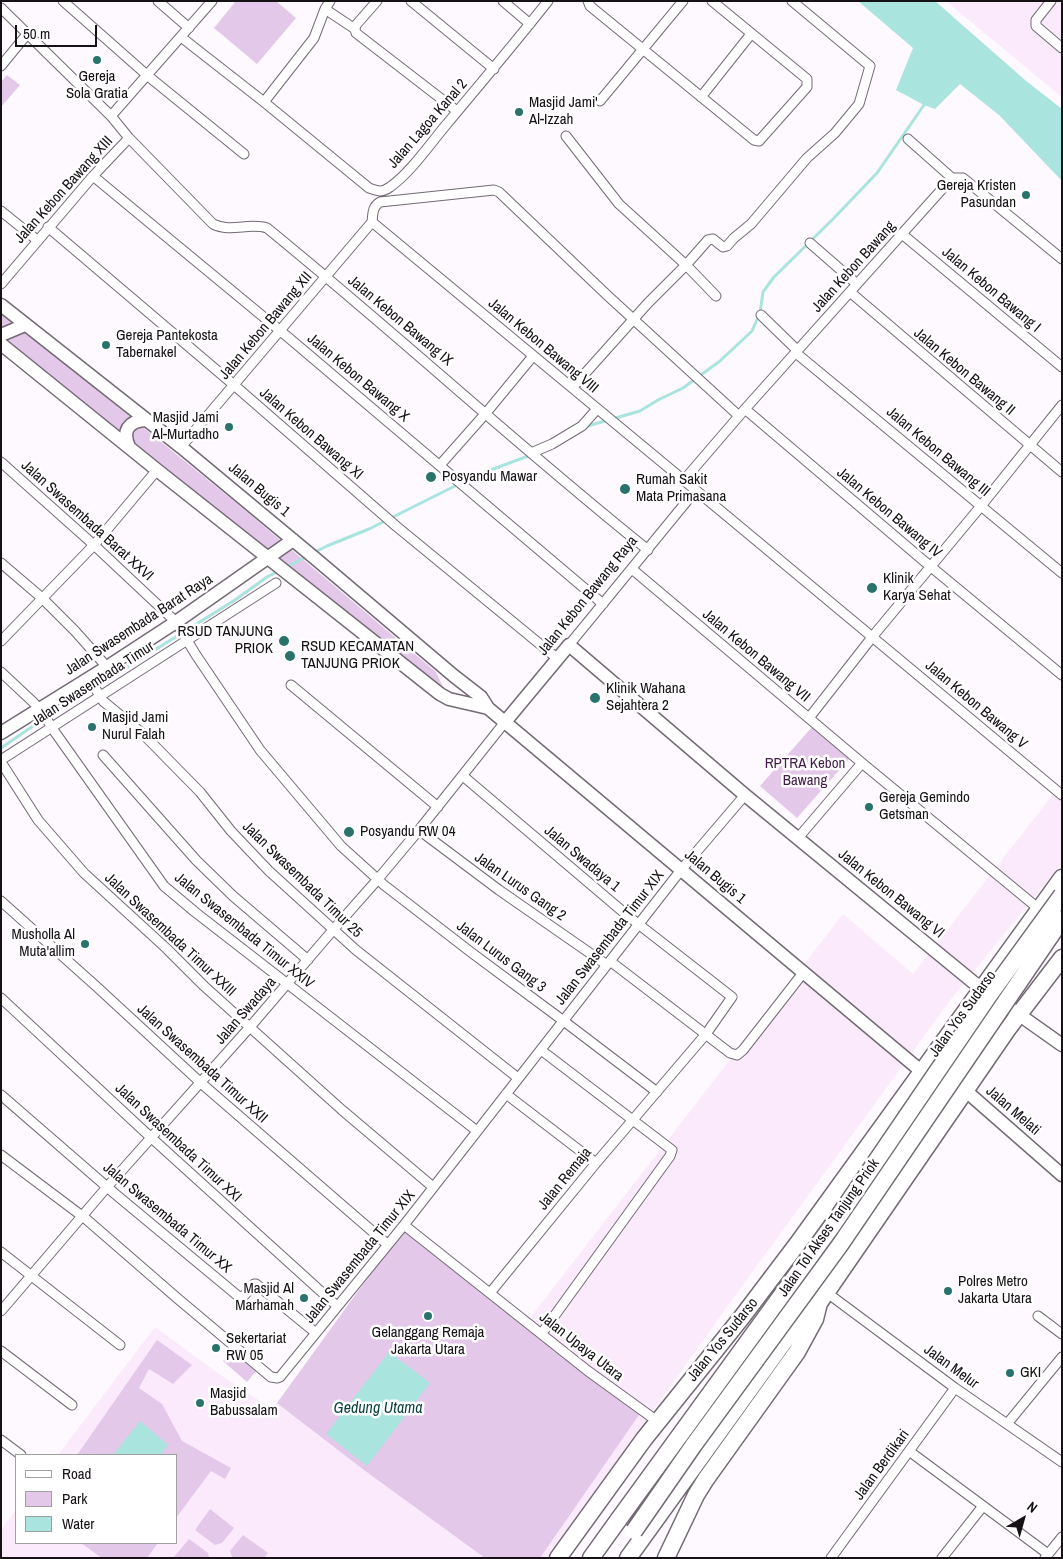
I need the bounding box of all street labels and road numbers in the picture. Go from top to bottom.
street label: Jalan Lagoa Kanal 2 [384,76,472,172]
street label: Jalan Kebon Bawang XIII [11,133,117,247]
street label: Jalan Kebon Bawang [808,218,900,316]
street label: Jalan Kebon Bawang I [938,244,1044,336]
street label: Jalan Kebon Bawang XII [216,269,316,383]
street label: Jalan Kebon Bawang IX [344,272,456,370]
street label: Jalan Kebon Bawang VIII [484,295,602,397]
street label: Jalan Kebon Bawang II [910,324,1018,420]
street label: Jalan Kebon Bawang X [303,330,413,426]
street label: Jalan Kebon Bawang XI [256,384,366,484]
street label: Jalan Kebon Bawang III [882,403,994,501]
street label: Jalan Swasembada Barat XXVI [17,457,157,585]
street label: Jalan Bugis 1 [225,459,293,521]
street label: Jalan Kebon Bawang IV [833,464,945,562]
street label: Jalan Kebon Bawang Raya [534,533,642,659]
street label: Jalan Swasembada Barat Raya [62,571,216,679]
street label: Jalan Kebon Bawang VII [699,606,813,706]
street label: Jalan Swasembada Timur [28,638,158,730]
street label: Jalan Kebon Bawang V [921,657,1031,753]
street label: Jalan Swasembada Timur 25 [238,818,366,942]
street label: Jalan Swadaya 1 [540,822,624,896]
street label: Jalan Bugis 1 [681,846,749,908]
street label: Jalan Kebon Bawang VI [834,846,948,942]
street label: Jalan Lurus Gang 2 [471,849,569,925]
street label: Jalan Swasembada Timur XIX [552,867,668,1009]
street label: Jalan Swasembada Timur XXIV [171,869,317,993]
street label: Jalan Swasembada Timur XXIII [101,870,239,1000]
street label: Jalan Lurus Gang 3 [453,918,549,996]
street label: Jalan Yos Sudarso [926,967,1000,1061]
street label: Jalan Swadaya [212,974,280,1048]
street label: Jalan Swasembada Timur XXII [133,1001,271,1127]
street label: Jalan Swasembada Timur XXI [111,1080,245,1206]
street label: Jalan Melati [982,1082,1044,1140]
street label: Jalan Remaja [534,1144,596,1214]
street label: Jalan Tol Akses Tanjung Priok [775,1156,883,1300]
street label: Jalan Swasembada Timur XX [99,1159,235,1277]
street label: Jalan Swasembada Timur XIX [301,1187,419,1327]
street label: Jalan Yos Sudarso [684,1295,762,1385]
street label: Jalan Upaya Utara [535,1309,627,1385]
street label: Jalan Melur [920,1341,982,1393]
street label: Jalan Berdikari [850,1426,914,1504]

